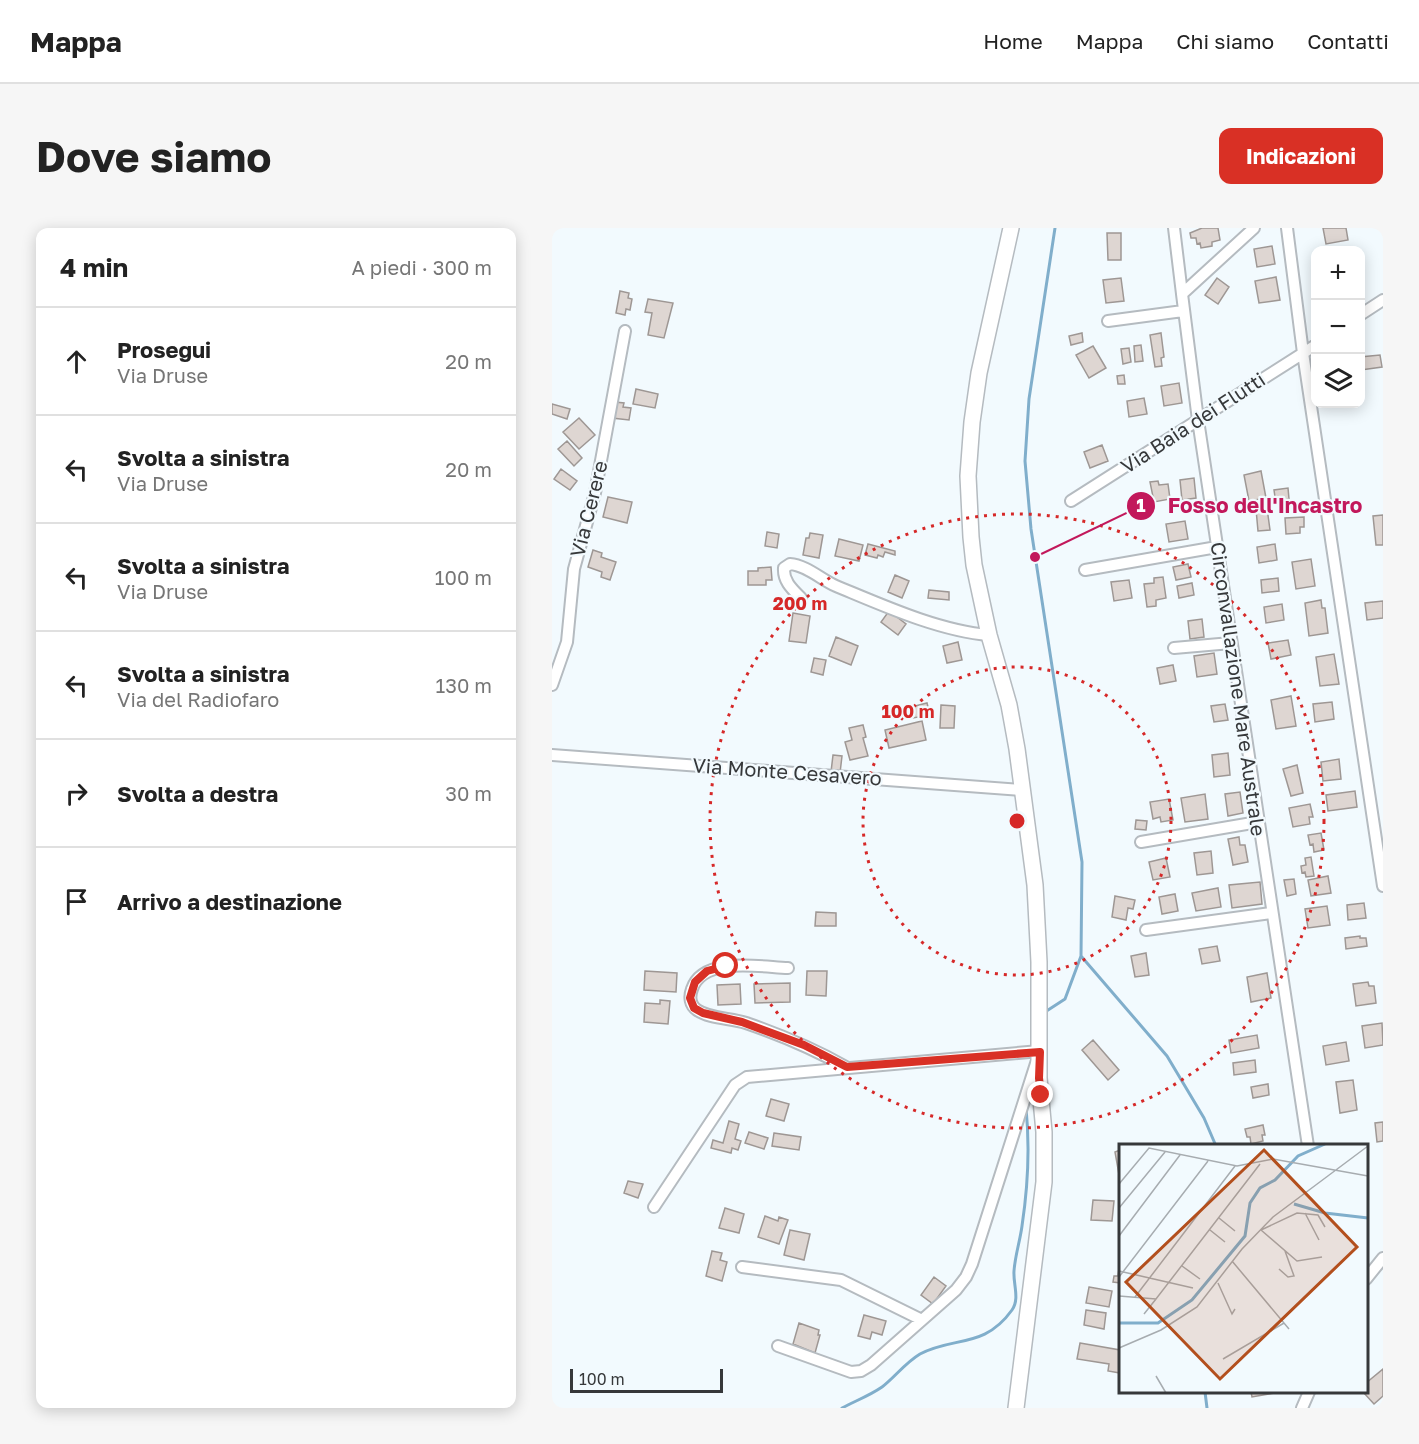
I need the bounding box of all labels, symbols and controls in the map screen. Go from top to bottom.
text: Mappa [30,25,122,58]
text: Home [983,28,1043,54]
text: Mappa [1076,28,1143,54]
text: Chi siamo [1176,28,1274,54]
text: Contatti [1307,28,1389,54]
button: Indicazioni [1219,128,1383,184]
text: Dove siamo [36,131,271,181]
map controls [1311,246,1365,408]
button: + [1311,246,1365,300]
text: 4 min [60,252,128,283]
text: A piedi · 300 m [351,255,492,279]
button: − [1311,300,1365,354]
text: Prosegui [117,336,211,363]
icon: ahead [60,345,93,378]
text: 20 m [445,349,492,373]
button: layers [1311,354,1365,408]
text: Via Druse [117,363,208,387]
street label: Via Baia dei Flutti [1116,367,1269,478]
text: Svolta a sinistra [117,444,289,471]
icon: left [60,453,93,486]
text: 20 m [445,457,492,481]
street label: Via Cerere [564,458,612,560]
text: Via Druse [117,471,208,495]
callout: Fosso dell'Incastro [1126,487,1375,526]
text: Fosso dell'Incastro [1168,492,1362,518]
text: 1 [1136,494,1146,516]
street label: Circonvallazione Mare Australe [1206,540,1272,838]
text: Svolta a sinistra [117,552,289,579]
icon: left [60,561,93,594]
text: 100 m [435,565,492,589]
text: Via Druse [117,579,208,603]
text: 200 m [773,592,827,614]
text: Svolta a sinistra [117,660,289,687]
icon: left [60,669,93,702]
text: 130 m [436,673,492,697]
text: Via del Radiofaro [117,687,279,711]
text: 100 m [882,700,934,722]
street label: Via Monte Cesavero [692,752,883,790]
icon: right [60,777,93,810]
text: Svolta a destra [117,780,278,807]
text: 30 m [445,781,492,805]
centre of rings [1007,811,1027,831]
icon: arrive [60,885,93,918]
text: Arrivo a destinazione [117,888,342,915]
route start [712,952,738,978]
route end [1027,1081,1053,1107]
inset map [1119,1144,1368,1393]
scale bar [570,1366,723,1394]
text: 100 m [579,1369,625,1389]

